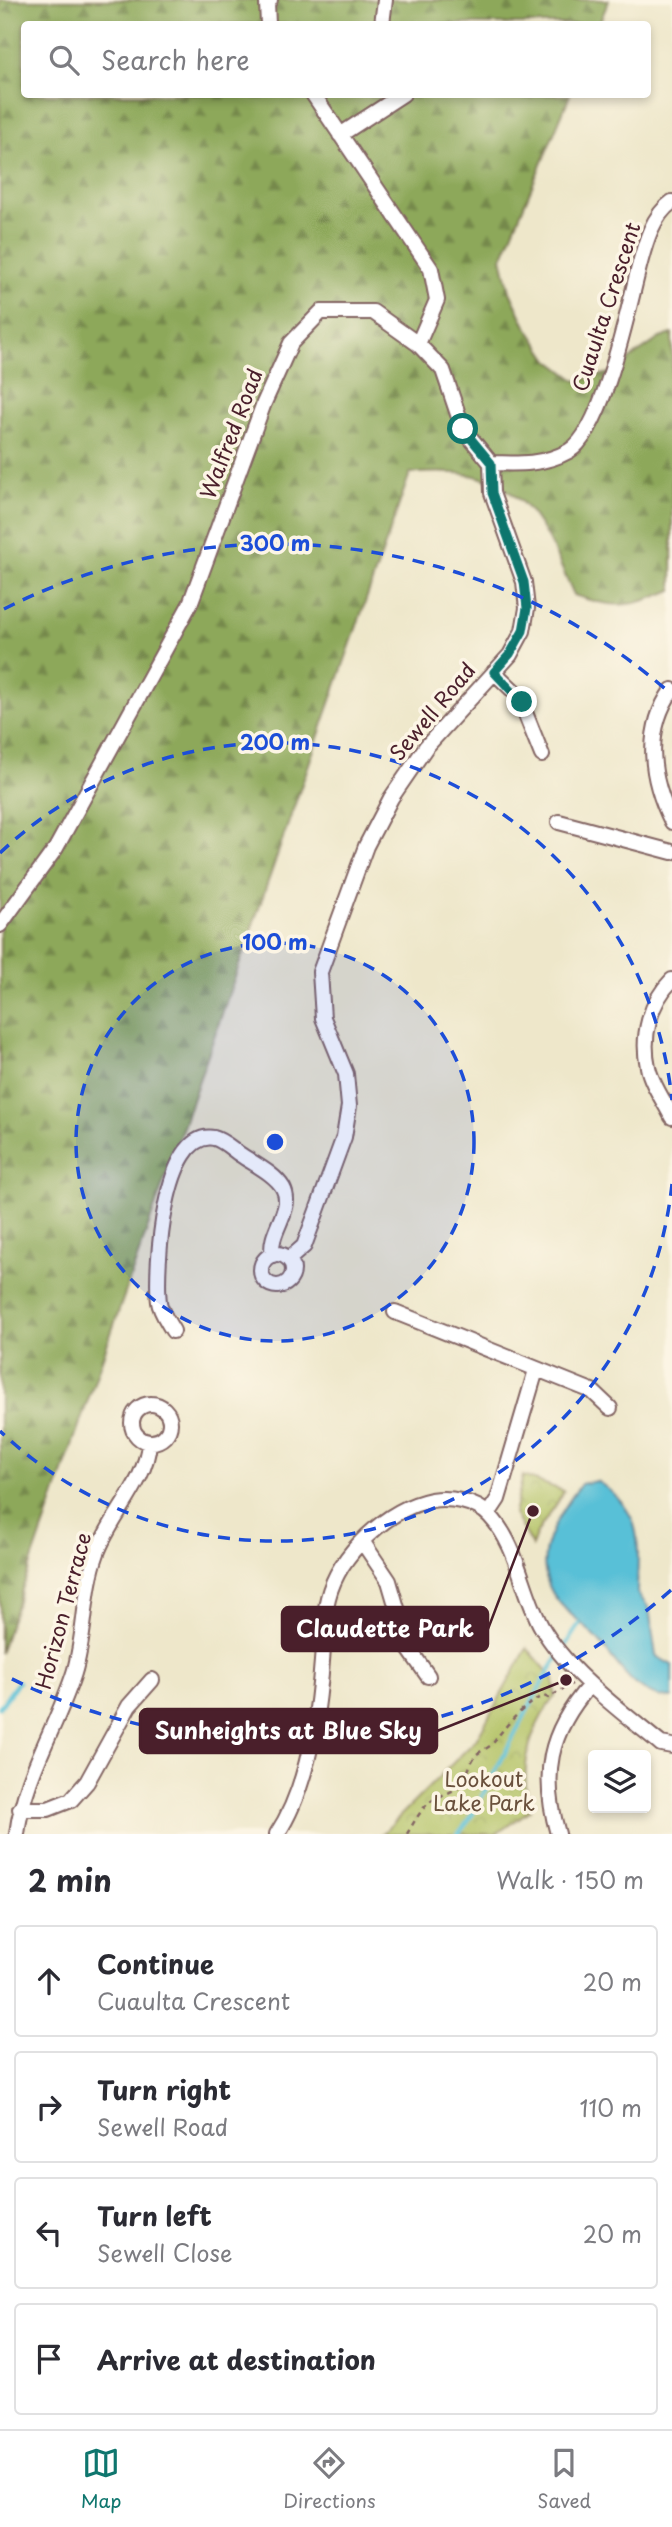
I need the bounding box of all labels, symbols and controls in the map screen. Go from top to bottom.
search box [21,21,651,98]
text: Search here [101,40,250,79]
icon: search [45,41,83,79]
street label: Cuaulta Crescent [563,218,648,395]
street label: Walfred Road [191,364,270,503]
route start [447,413,478,444]
text: 300 m [240,526,310,558]
street label: Sewell Road [381,655,482,767]
route end [506,686,537,717]
text: 200 m [240,725,310,757]
text: 100 m [242,925,308,957]
centre of rings [263,1130,287,1154]
street label: Horizon Terrace [26,1528,98,1693]
callout: Claudette Park [282,1607,488,1651]
text: Claudette Park [296,1610,475,1645]
callout: Sunheights at Blue Sky [140,1709,437,1753]
text: Sunheights at Blue Sky [154,1712,422,1747]
map controls [588,1750,651,1813]
button: layers [588,1750,651,1813]
park label: Lookout Lake Park [433,1762,535,1818]
text: 2 min [28,1857,112,1902]
text: Walk · 150 m [496,1862,644,1897]
text: Continue [97,1944,214,1983]
icon: ahead [30,1962,68,2000]
text: 20 m [583,1964,642,1999]
text: Cuaulta Crescent [97,1983,290,2018]
text: Turn right [97,2070,231,2109]
icon: right [30,2088,68,2126]
text: 110 m [580,2090,642,2125]
text: Sewell Road [97,2109,228,2144]
text: Turn left [97,2196,212,2235]
icon: left [30,2214,68,2252]
text: 20 m [583,2216,642,2251]
text: Sewell Close [97,2235,232,2270]
icon: arrive [30,2340,68,2378]
text: Arrive at destination [97,2340,376,2379]
tab: Map [81,2444,121,2514]
tab: Directions [283,2444,376,2514]
tab: Saved [537,2444,591,2514]

